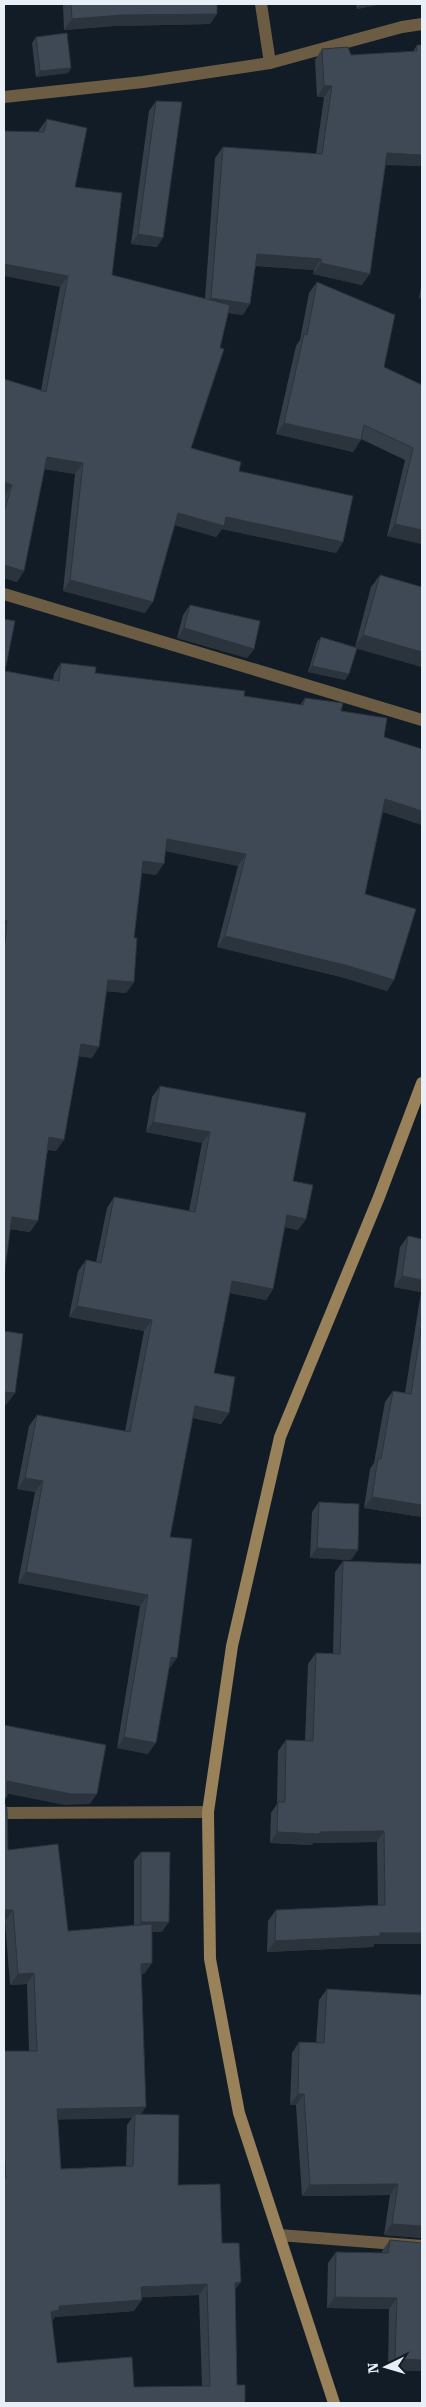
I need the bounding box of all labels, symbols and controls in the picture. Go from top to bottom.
north arrow [361,2342,411,2392]
text: N [365,2362,381,2374]

